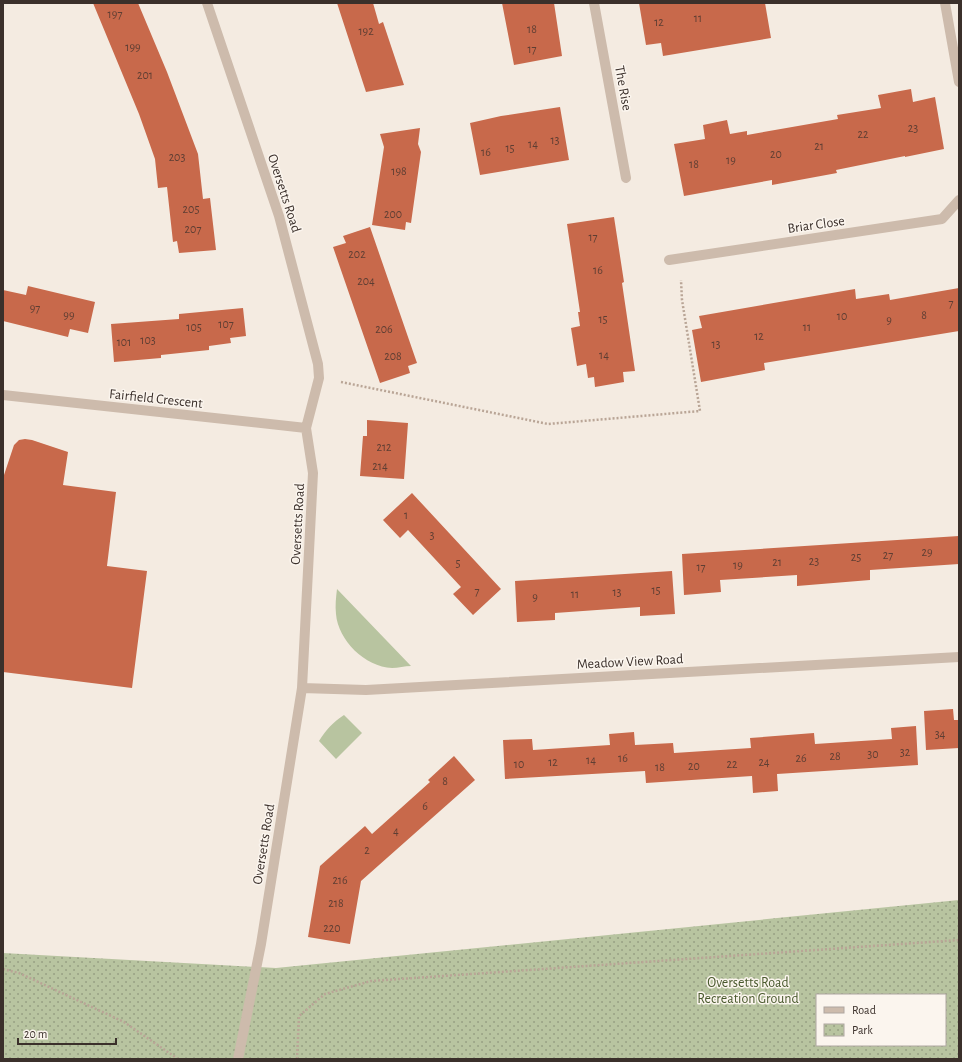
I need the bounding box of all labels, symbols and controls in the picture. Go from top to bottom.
house number: 197 [108,8,122,20]
house number: 11 [694,12,702,24]
house number: 12 [654,16,664,28]
house number: 18 [527,23,537,35]
house number: 192 [358,25,374,37]
house number: 199 [125,41,141,53]
house number: 17 [527,43,537,55]
street label: The Rise [612,65,634,112]
house number: 201 [137,69,153,81]
house number: 23 [908,122,918,134]
house number: 22 [858,128,869,140]
house number: 13 [550,134,560,146]
house number: 14 [528,138,538,150]
house number: 21 [814,140,824,152]
house number: 15 [505,142,515,154]
house number: 16 [481,146,491,158]
house number: 20 [770,148,782,160]
house number: 203 [169,151,185,163]
street label: Oversetts Road [265,152,303,234]
house number: 19 [726,154,736,166]
house number: 18 [689,158,699,170]
house number: 198 [391,165,407,177]
house number: 205 [183,203,199,215]
house number: 200 [384,208,402,220]
street label: Briar Close [787,214,846,236]
house number: 207 [185,223,201,235]
house number: 17 [588,231,598,243]
house number: 202 [348,248,366,260]
house number: 16 [593,264,603,276]
house number: 204 [357,275,375,287]
house number: 7 [948,297,954,309]
house number: 97 [30,302,40,314]
house number: 99 [63,309,75,321]
house number: 8 [921,309,927,321]
house number: 10 [837,310,847,322]
house number: 15 [598,313,608,325]
house number: 9 [886,314,892,326]
house number: 107 [218,318,234,330]
house number: 105 [186,321,202,333]
house number: 11 [803,321,811,333]
house number: 206 [375,323,393,335]
house number: 12 [754,330,764,342]
house number: 103 [140,334,156,346]
house number: 101 [117,336,131,348]
house number: 13 [711,338,721,350]
house number: 14 [599,349,609,361]
house number: 208 [384,350,402,362]
street label: Fairfield Crescent [108,387,204,411]
house number: 212 [376,441,392,453]
house number: 214 [372,460,388,472]
street label: Oversetts Road [289,483,307,565]
house number: 1 [404,509,408,521]
house number: 3 [430,529,435,541]
house number: 29 [921,546,933,558]
house number: 27 [883,549,893,561]
house number: 25 [851,551,861,563]
house number: 23 [809,555,819,567]
house number: 21 [772,556,782,568]
house number: 5 [455,557,461,569]
house number: 19 [733,559,743,571]
house number: 17 [696,561,706,573]
house number: 15 [651,584,661,596]
house number: 7 [474,585,480,597]
house number: 13 [612,586,622,598]
house number: 11 [571,588,579,600]
house number: 9 [532,591,538,603]
street label: Meadow View Road [576,652,684,672]
house number: 34 [935,728,946,740]
house number: 32 [900,746,911,758]
house number: 30 [867,748,879,760]
house number: 28 [829,750,841,762]
house number: 16 [618,752,628,764]
house number: 26 [795,752,807,764]
house number: 14 [586,754,596,766]
house number: 12 [548,756,558,768]
house number: 24 [758,756,770,768]
house number: 10 [514,758,524,770]
house number: 22 [727,758,738,770]
house number: 20 [688,760,700,772]
house number: 18 [655,761,665,773]
house number: 8 [442,775,448,787]
house number: 6 [422,800,428,812]
street label: Oversetts Road [251,803,277,885]
house number: 4 [393,825,399,837]
house number: 2 [364,844,370,856]
house number: 216 [332,874,348,886]
house number: 218 [328,897,344,909]
house number: 220 [323,922,341,934]
park label: Oversetts Road Recreation Ground [697,976,799,1006]
legend [816,994,946,1046]
text: Road [852,1004,876,1016]
scale bar [18,1020,116,1046]
text: Park [852,1024,873,1036]
text: 20 m [24,1028,47,1040]

